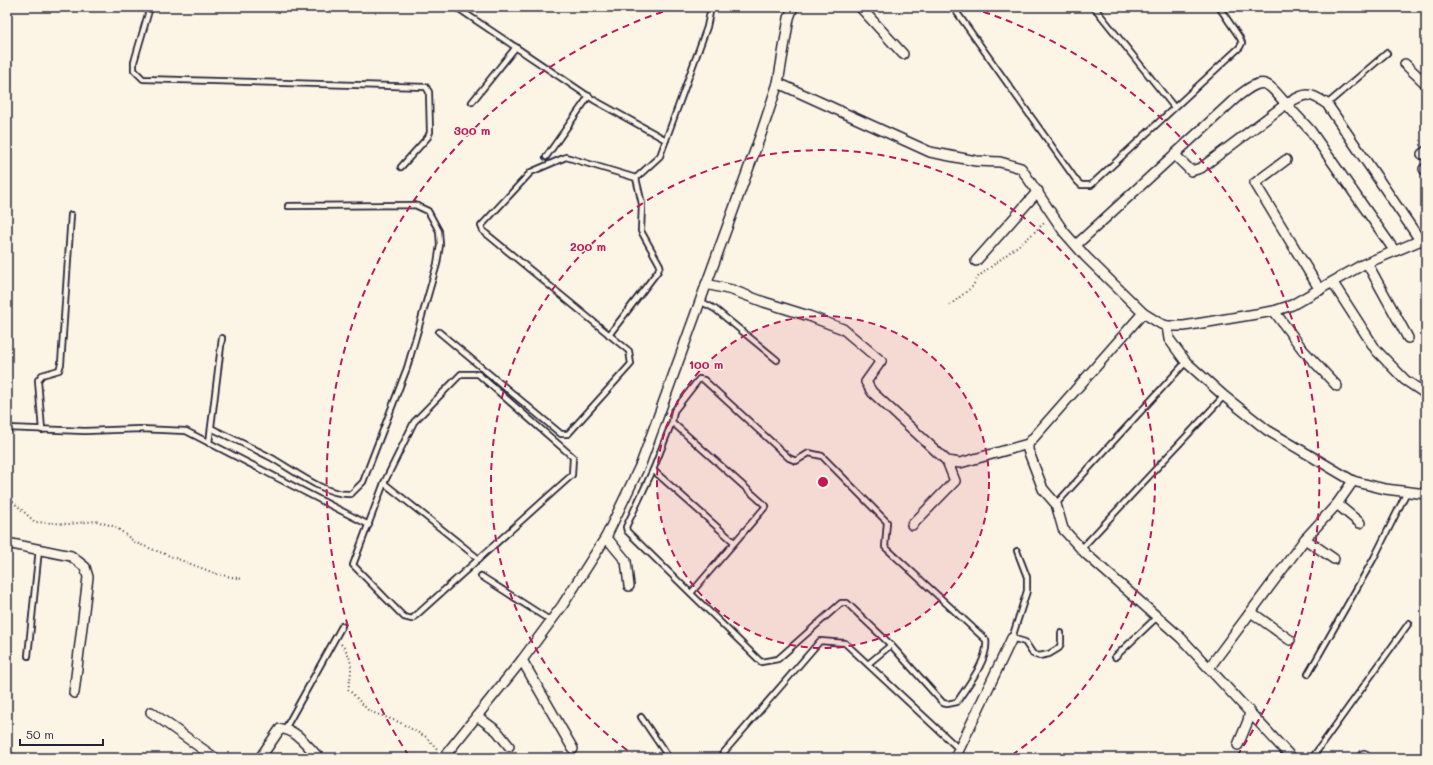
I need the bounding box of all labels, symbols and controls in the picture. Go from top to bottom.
text: 300 m [454,122,490,138]
text: 200 m [570,238,606,254]
text: 100 m [689,356,723,372]
centre of rings [816,475,830,489]
scale bar [20,721,103,747]
text: 50 m [26,726,54,742]

